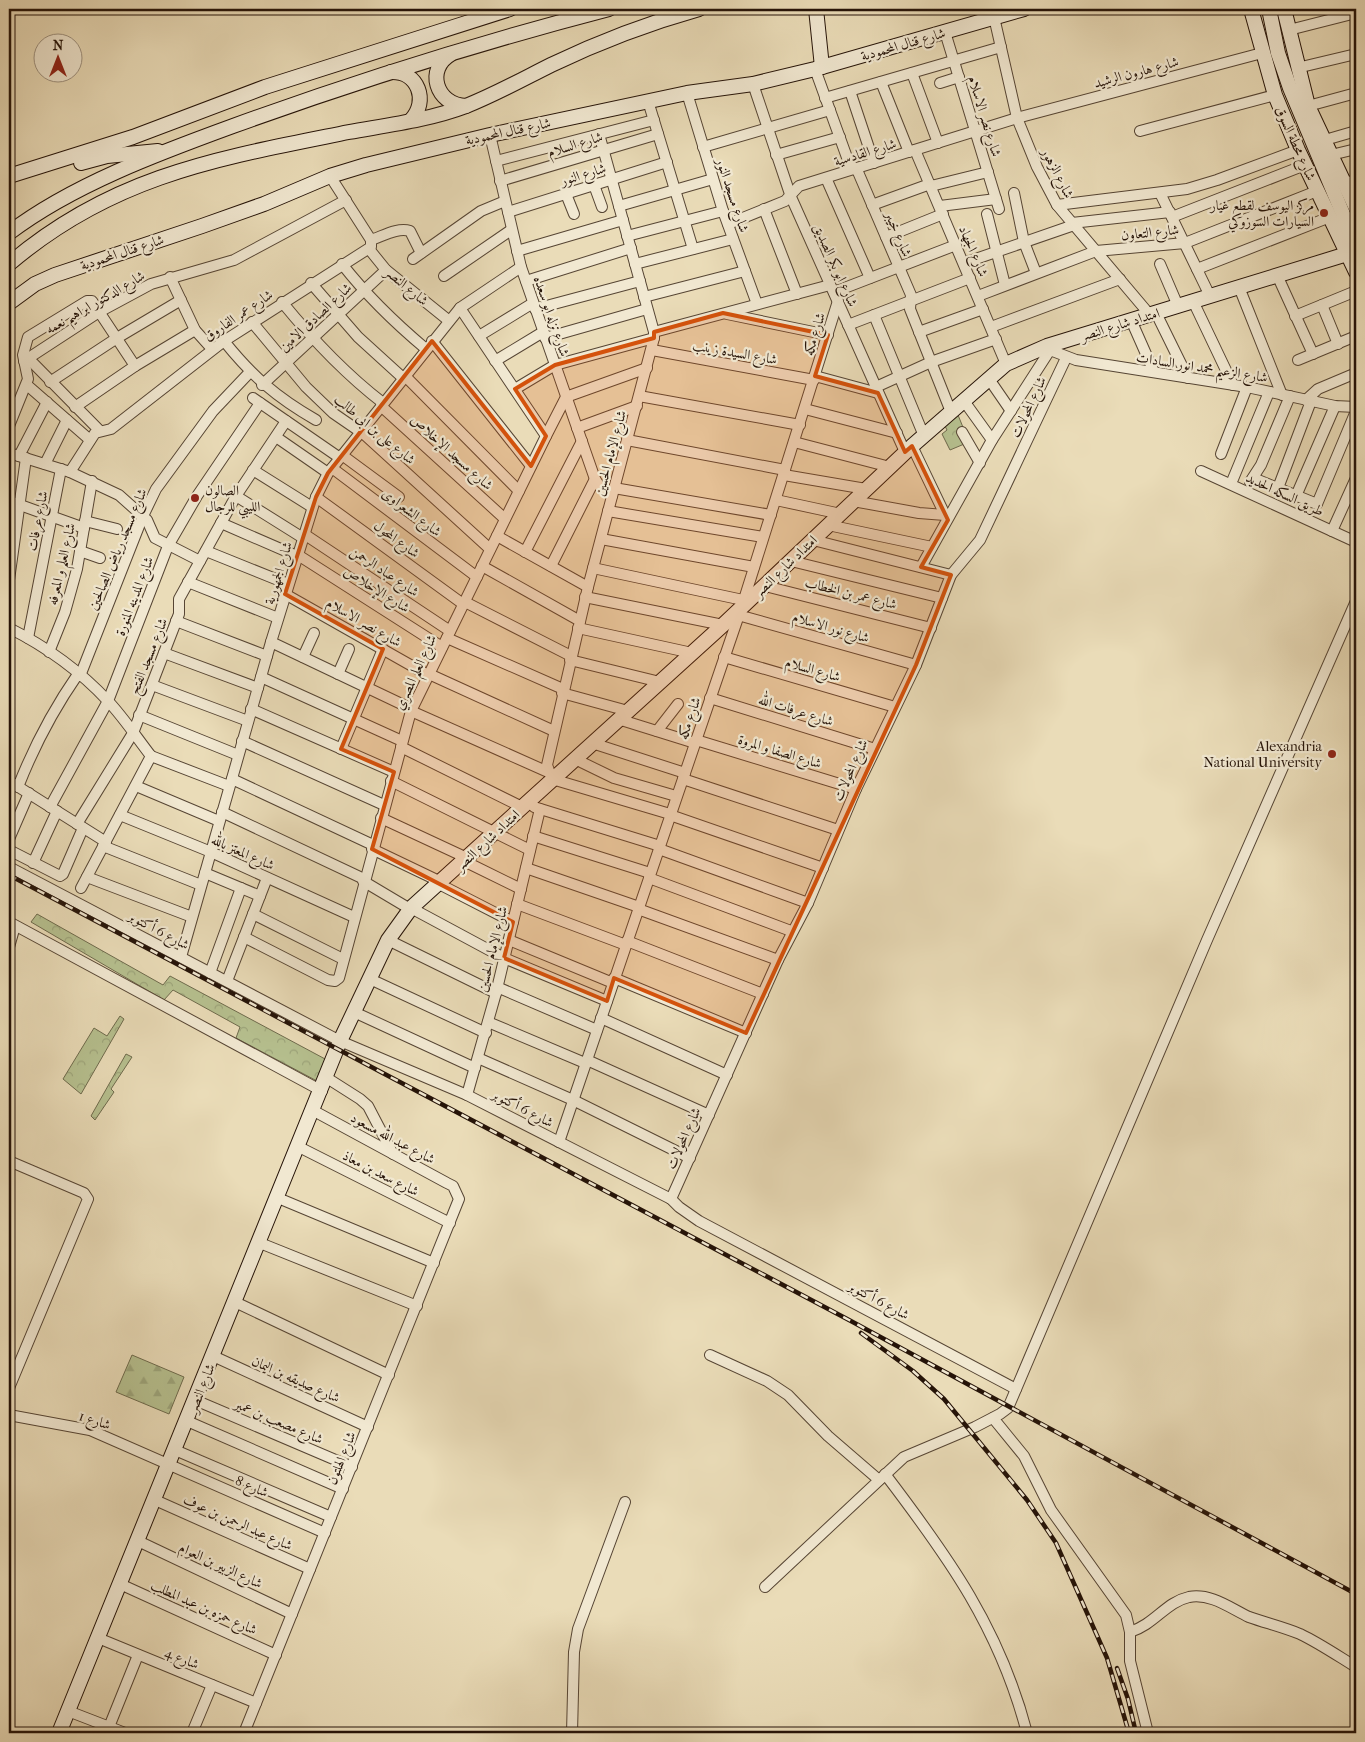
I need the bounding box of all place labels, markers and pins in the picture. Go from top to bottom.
place label: مركز اليوسف لقطع غيار السيارات السوزوكي [1208,197,1314,233]
marker: مركز اليوسف لقطع غيار السيارات السوزوكي [1318,207,1330,219]
place label: الصالون الليبي للرجال [205,482,260,519]
marker: الصالون الليبي للرجال [189,492,201,504]
place label: Alexandria National University [1204,738,1323,771]
marker: Alexandria National University [1326,748,1338,760]

